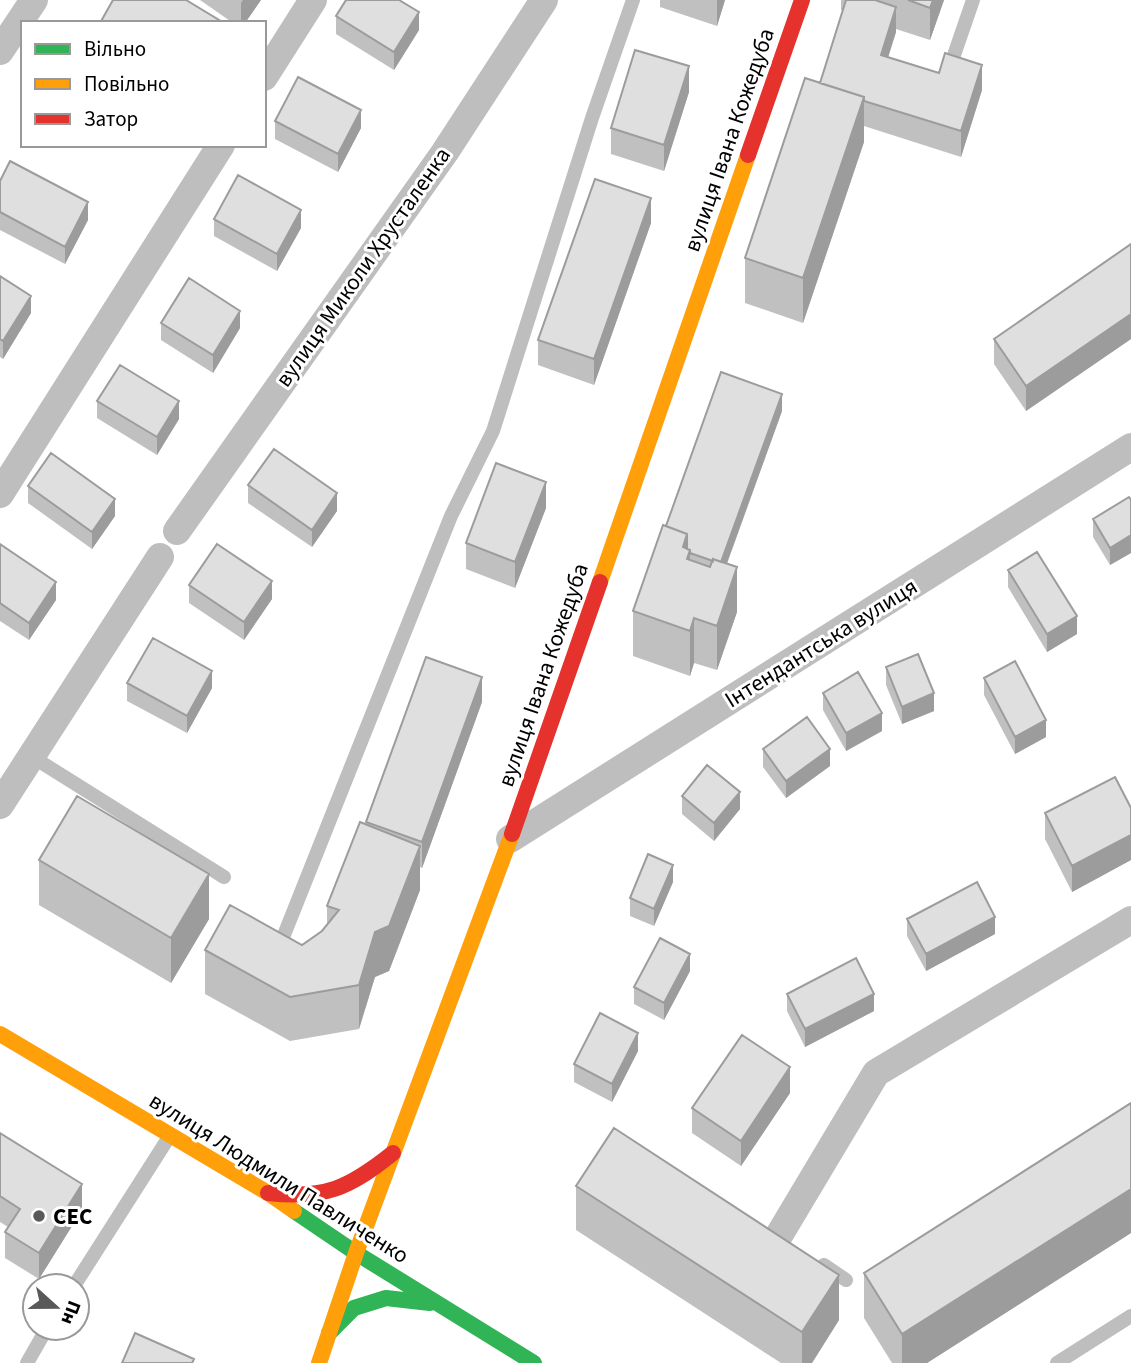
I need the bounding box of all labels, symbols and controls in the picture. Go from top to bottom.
legend [21,21,266,147]
street label: вулиця Івана Кожедуба [675,24,783,256]
text: Вільно [84,34,146,64]
text: Повільно [84,69,169,99]
text: Затор [84,104,138,134]
street label: вулиця Миколи Хрусталенка [267,140,459,394]
street label: вулиця Івана Кожедуба [489,559,597,791]
street label: Інтендантська вулиця [718,570,924,716]
street label: вулиця Людмили Павличенко [143,1084,415,1272]
place label: СЕС [53,1200,92,1233]
marker: СЕС [31,1208,47,1224]
north arrow [21,1272,91,1342]
text: Пн [54,1297,87,1328]

